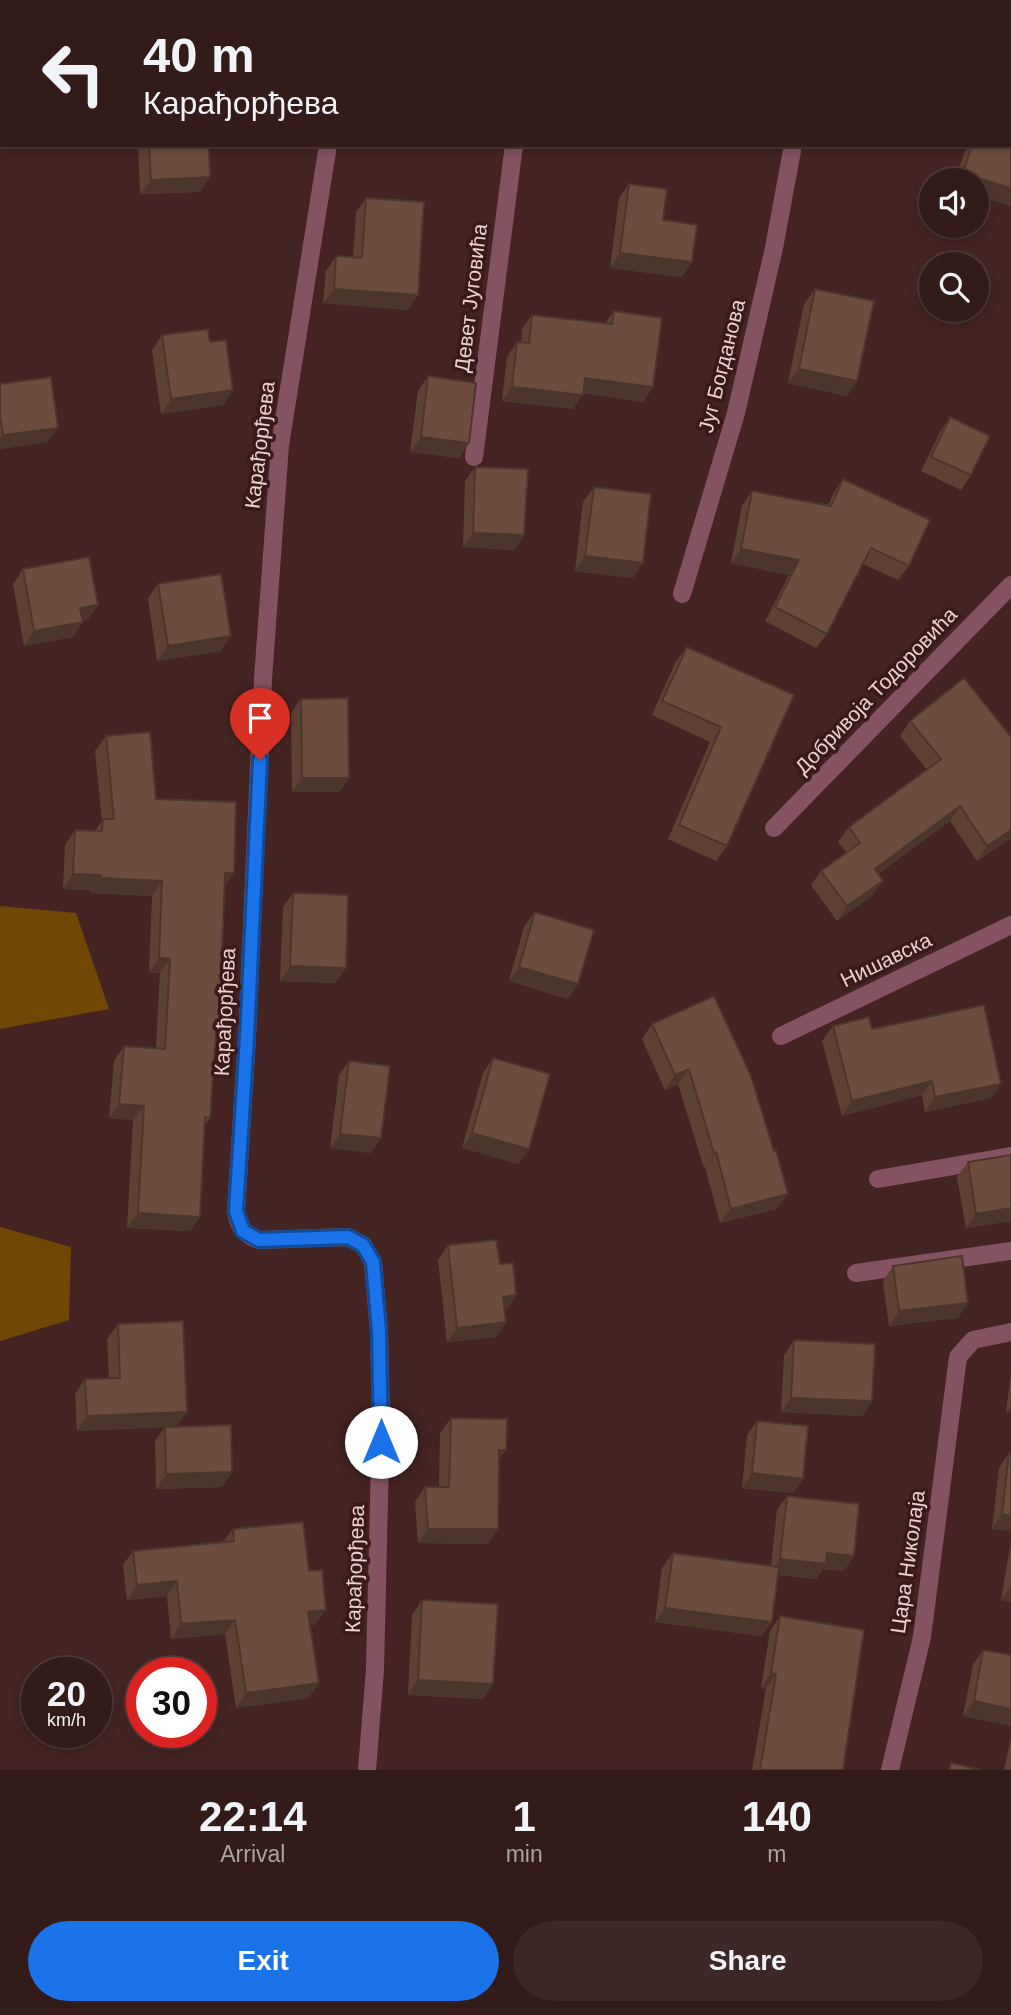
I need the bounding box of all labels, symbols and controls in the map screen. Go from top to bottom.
icon: left [28,28,119,119]
text: 40 m [143,28,255,82]
text: Карађорђева [143,85,338,121]
map controls [919,168,989,322]
button: sound [919,168,989,238]
street label: Девет Југовића [450,222,491,373]
button: search [919,252,989,322]
street label: Југ Богданова [694,297,749,435]
street label: Карађорђева [240,380,279,510]
street label: Добривоја Тодоровића [790,602,961,779]
pin [230,688,290,760]
icon: arrive [241,699,279,737]
street label: Нишавска [837,928,935,991]
street label: Карађорђева [210,947,239,1077]
position arrow [344,1405,418,1479]
street label: Цара Николаја [886,1488,929,1635]
street label: Карађорђева [341,1504,368,1633]
speed limit sign: 30 [126,1657,217,1748]
text: 20 [47,1674,86,1713]
text: km/h [47,1710,86,1730]
text: 22:14 [199,1793,307,1840]
text: 1 [512,1793,536,1840]
text: 140 [742,1793,812,1840]
text: Arrival [220,1841,285,1867]
text: min [506,1841,543,1867]
text: m [767,1841,786,1867]
button: Exit [28,1921,499,2001]
button: Share [513,1921,983,2001]

